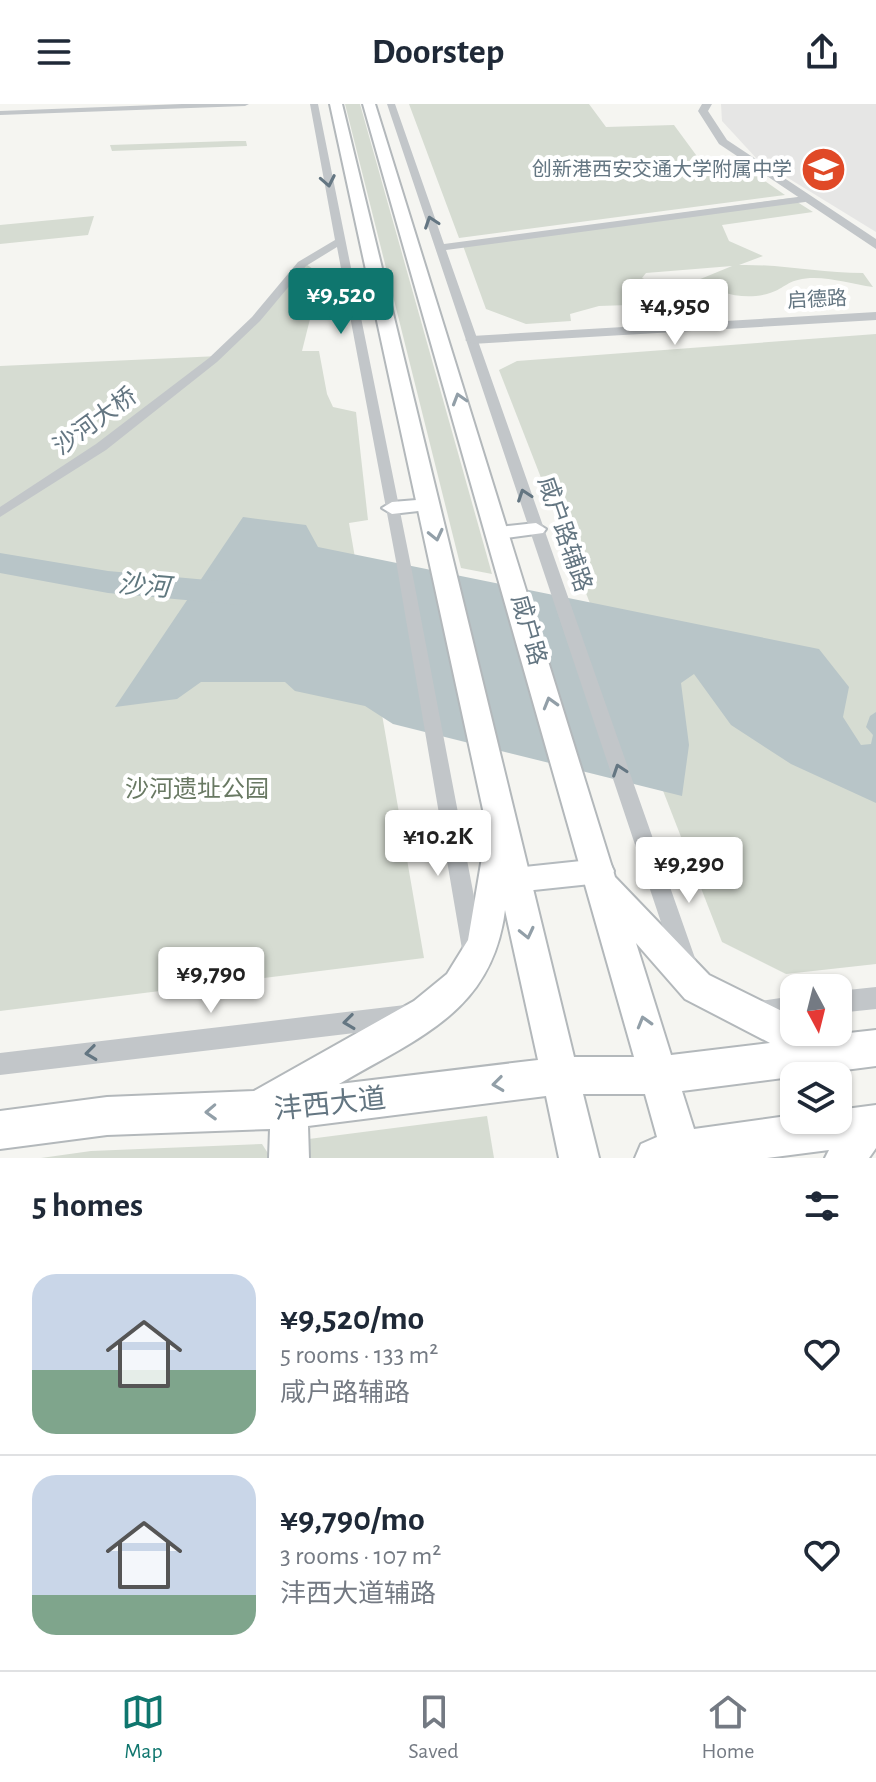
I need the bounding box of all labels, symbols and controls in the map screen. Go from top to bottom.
icon: menu [32,30,76,74]
icon: share [800,30,844,74]
text: Doorstep [372,34,504,70]
school or university icon: 创新港西安交通大学附属中学 [799,145,847,193]
place label: 创新港西安交通大学附属中学 [532,158,792,180]
one-way arrow [319,174,336,187]
one-way arrow [425,216,441,230]
pin: ¥9,520 [276,268,406,336]
pin: ¥4,950 [610,279,740,347]
text: ¥9,520 [306,281,376,307]
street label: 启德路 [787,287,848,312]
text: ¥4,950 [640,292,710,318]
street label: 沙河大桥 [49,382,141,460]
one-way arrow [452,393,468,407]
street label: 咸户路辅路 [533,473,597,595]
one-way arrow [518,488,534,502]
one-way arrow [427,527,444,541]
water label: 沙河 [117,570,176,602]
street label: 咸户路 [507,592,551,668]
one-way arrow [543,697,559,711]
one-way arrow [612,764,628,778]
park label: 沙河遗址公园 [125,776,269,802]
pin: ¥10.2K [373,810,503,878]
text: ¥10.2K [403,823,473,849]
pin: ¥9,290 [624,837,754,905]
text: ¥9,290 [654,850,724,876]
one-way arrow [518,926,535,940]
pin: ¥9,790 [146,947,276,1015]
text: ¥9,790 [176,960,246,986]
north arrow [780,974,852,1046]
map controls [780,974,852,1134]
one-way arrow [342,1014,355,1031]
one-way arrow [637,1015,653,1029]
one-way arrow [84,1044,98,1061]
button: layers [780,1062,852,1134]
one-way arrow [491,1075,504,1092]
street label: 沣西大道 [273,1083,387,1125]
one-way arrow [204,1104,217,1121]
icon: filters [800,1184,844,1228]
text: 5 homes [32,1189,143,1223]
text: ¥9,520/mo [280,1302,424,1336]
icon: home [96,1306,192,1402]
icon: heart [800,1332,844,1376]
text: 5 rooms · 133 m² [280,1342,438,1368]
text: 咸户路辅路 [280,1380,410,1406]
text: ¥9,790/mo [280,1503,425,1537]
icon: home [96,1507,192,1603]
icon: heart [800,1533,844,1577]
text: 3 rooms · 107 m² [280,1543,441,1569]
text: 沣西大道辅路 [280,1581,436,1607]
tab: Map [121,1690,165,1764]
tab: Saved [408,1690,459,1764]
tab: Home [702,1690,755,1764]

